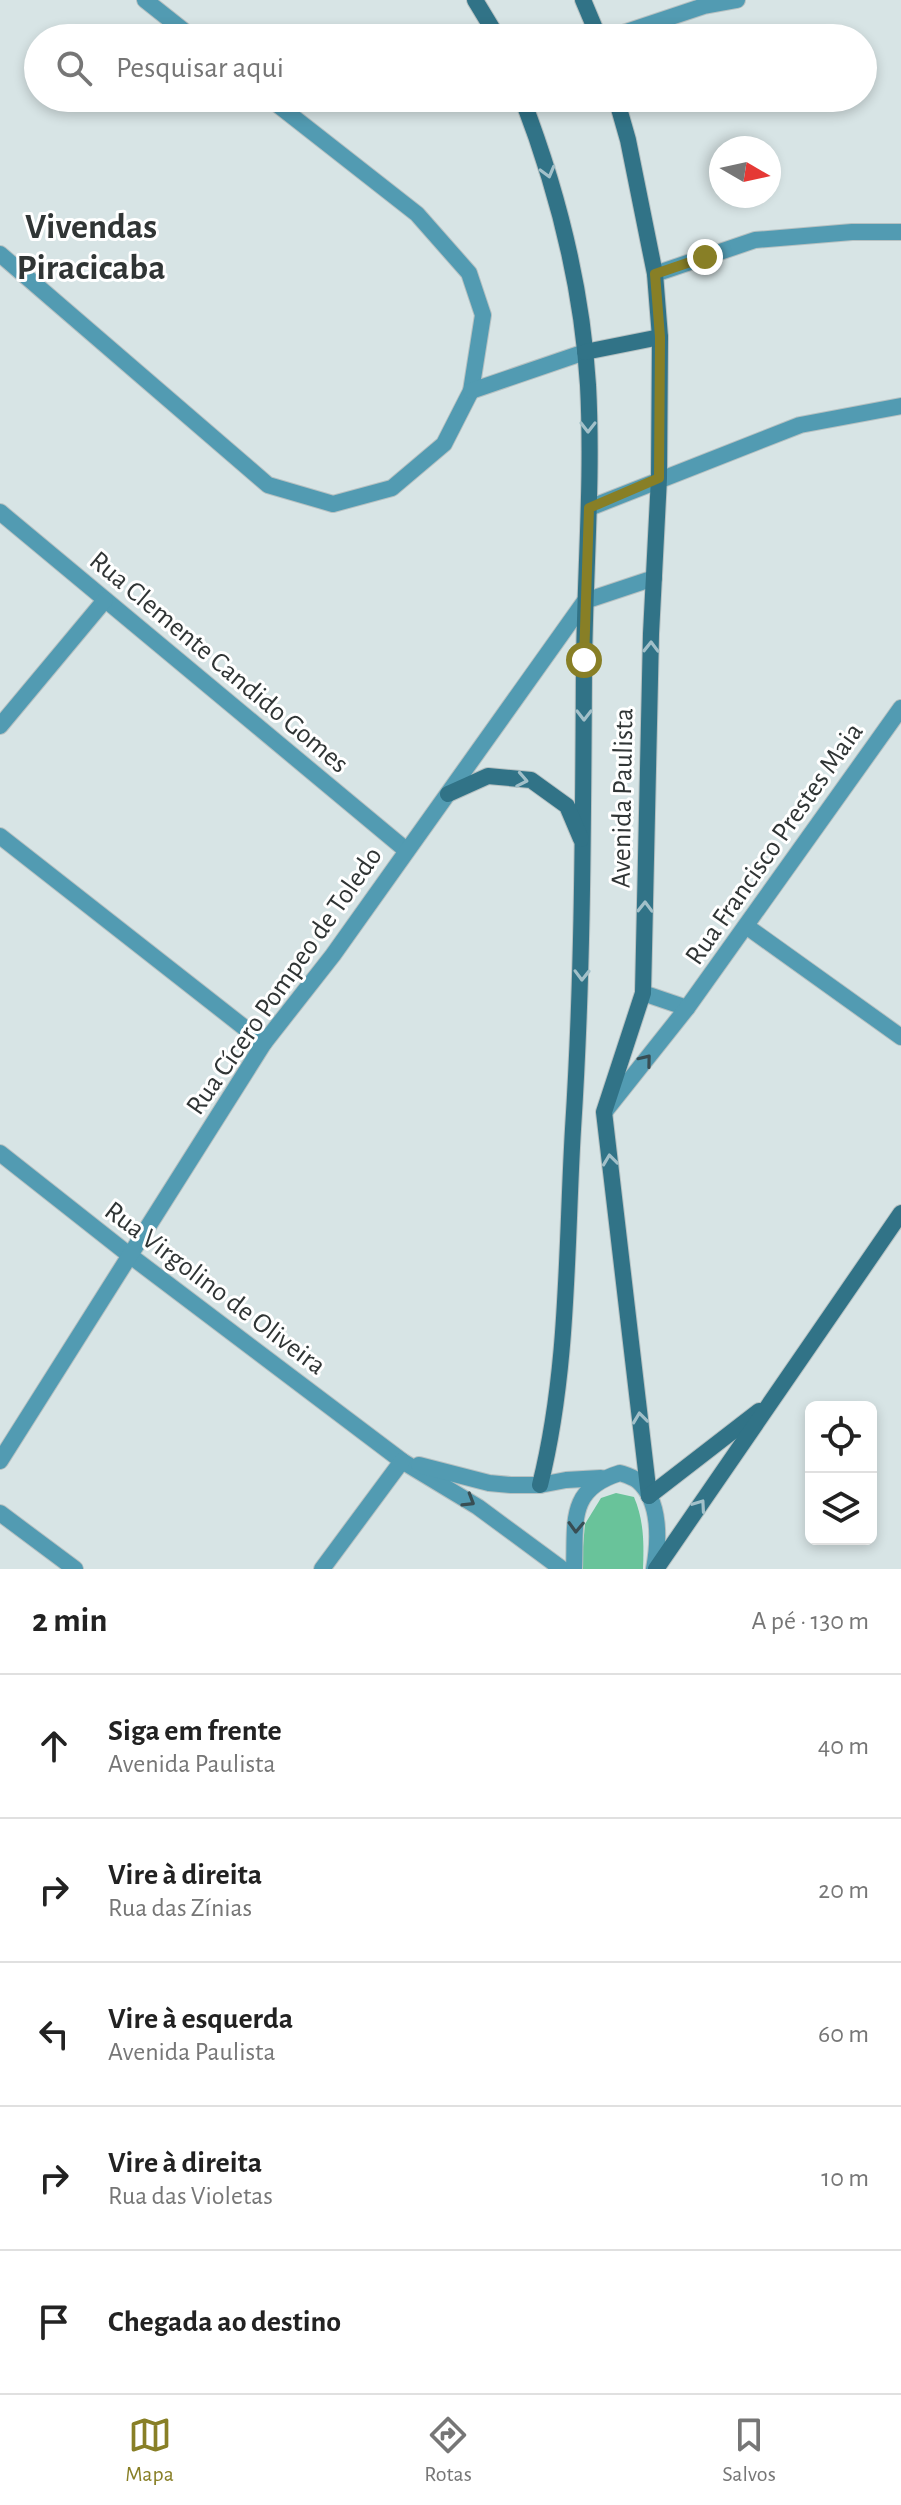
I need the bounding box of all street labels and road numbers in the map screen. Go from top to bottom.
street label: Rua Clemente Candido Gomes [84,546,353,779]
street label: Avenida Paulista [607,708,639,888]
street label: Rua Francisco Prestes Maia [681,718,869,970]
street label: Rua Cícero Pompeo de Toledo [181,842,388,1120]
street label: Rua Virgolino de Oliveira [99,1197,331,1381]

